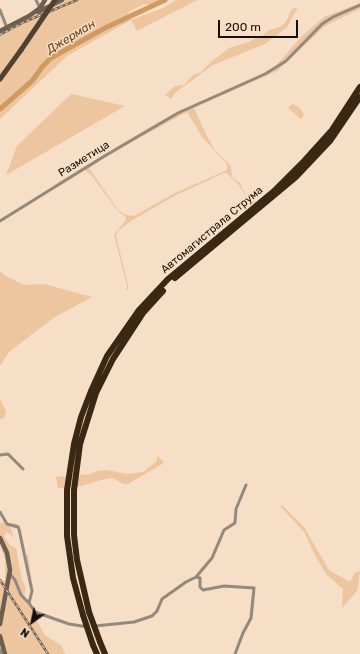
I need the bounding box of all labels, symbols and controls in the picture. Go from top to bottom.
scale bar [220,12,300,38]
water label: Джерман [44,17,98,57]
text: 200 m [225,20,261,34]
street label: Разметица [56,138,112,180]
street label: Автомагистрала Струма [158,184,266,276]
north arrow [12,602,52,642]
text: N [18,625,32,640]

